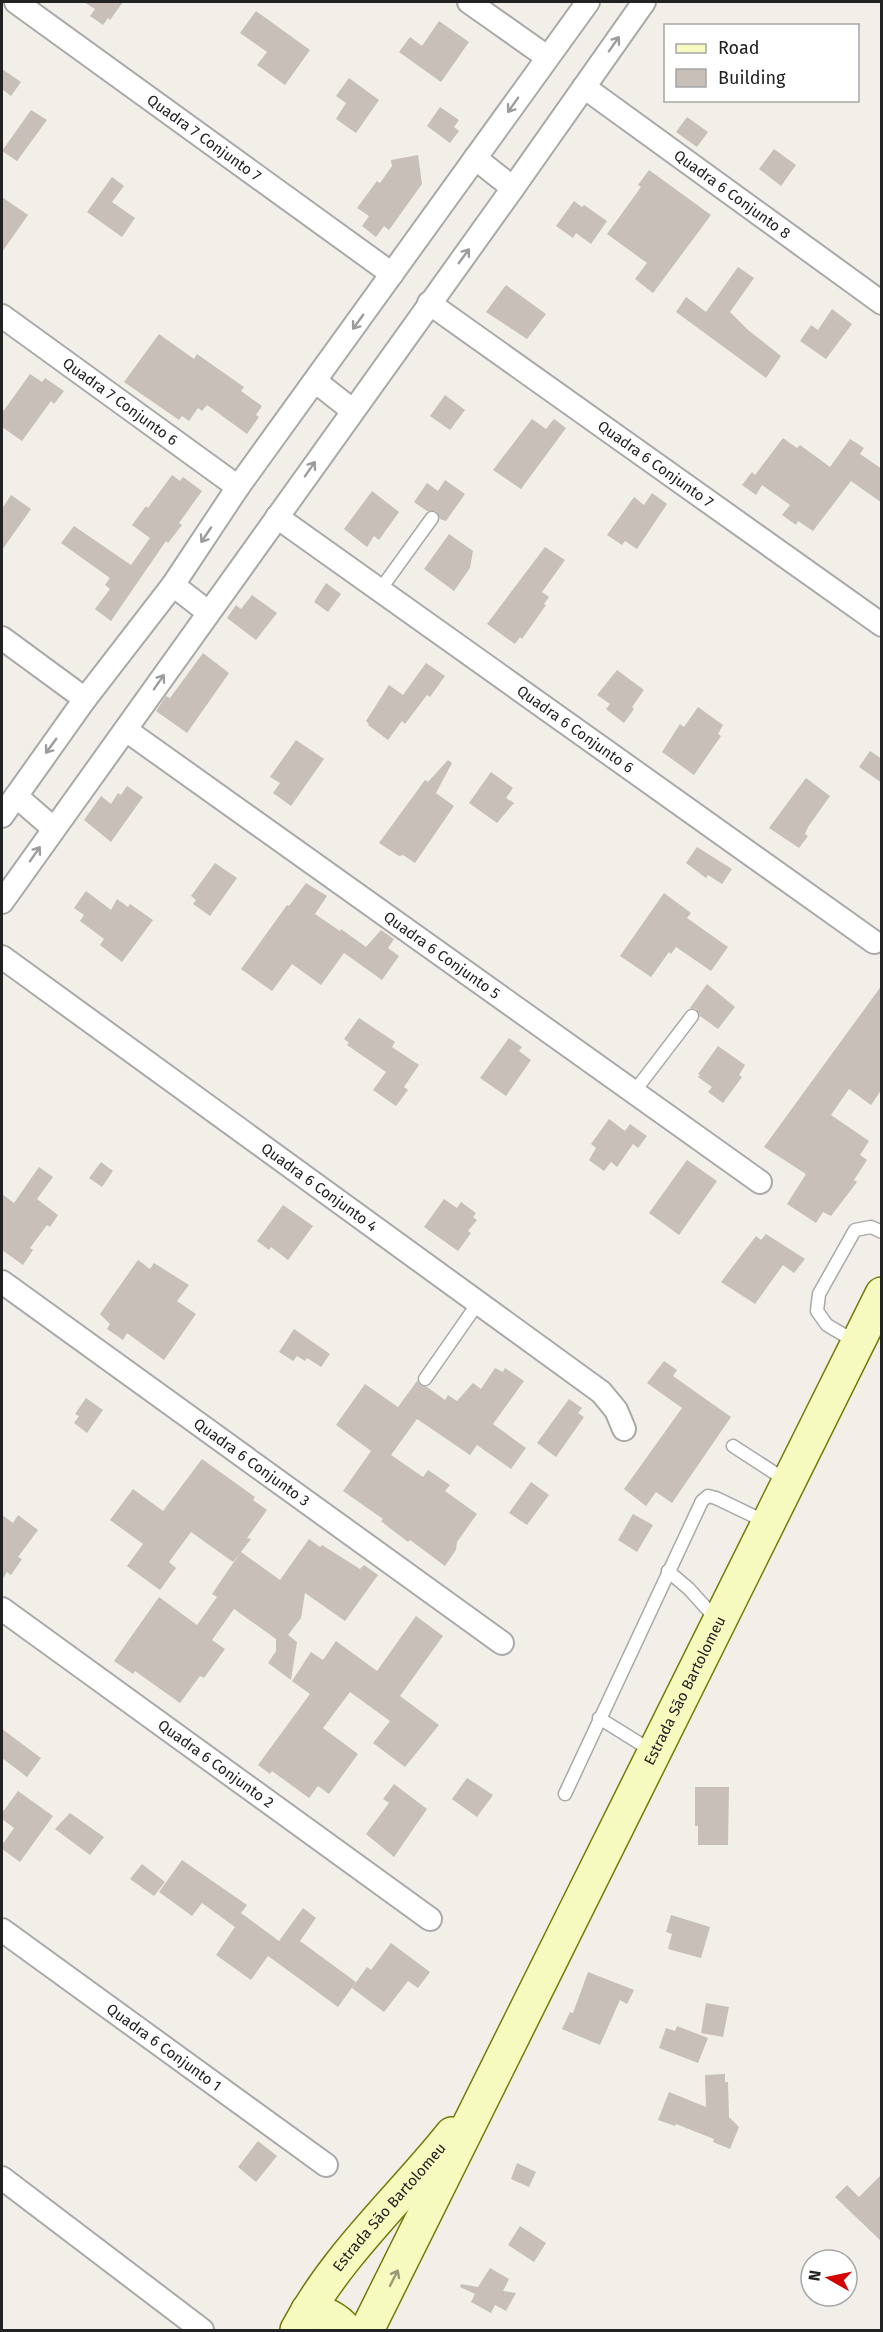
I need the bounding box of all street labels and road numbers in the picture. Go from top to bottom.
street label: Quadra 7 Conjunto 7 [143,91,265,185]
street label: Quadra 6 Conjunto 8 [670,146,794,243]
street label: Quadra 7 Conjunto 6 [59,354,181,449]
street label: Quadra 6 Conjunto 7 [594,417,717,511]
street label: Quadra 6 Conjunto 6 [513,682,637,777]
street label: Quadra 6 Conjunto 5 [380,908,504,1003]
street label: Quadra 6 Conjunto 4 [258,1139,381,1235]
street label: Quadra 6 Conjunto 3 [190,1414,313,1510]
street label: Estrada São Bartolomeu [640,1613,729,1768]
street label: Quadra 6 Conjunto 2 [154,1716,277,1812]
street label: Quadra 6 Conjunto 1 [103,2000,225,2095]
street label: Estrada São Bartolomeu [329,2139,450,2275]

